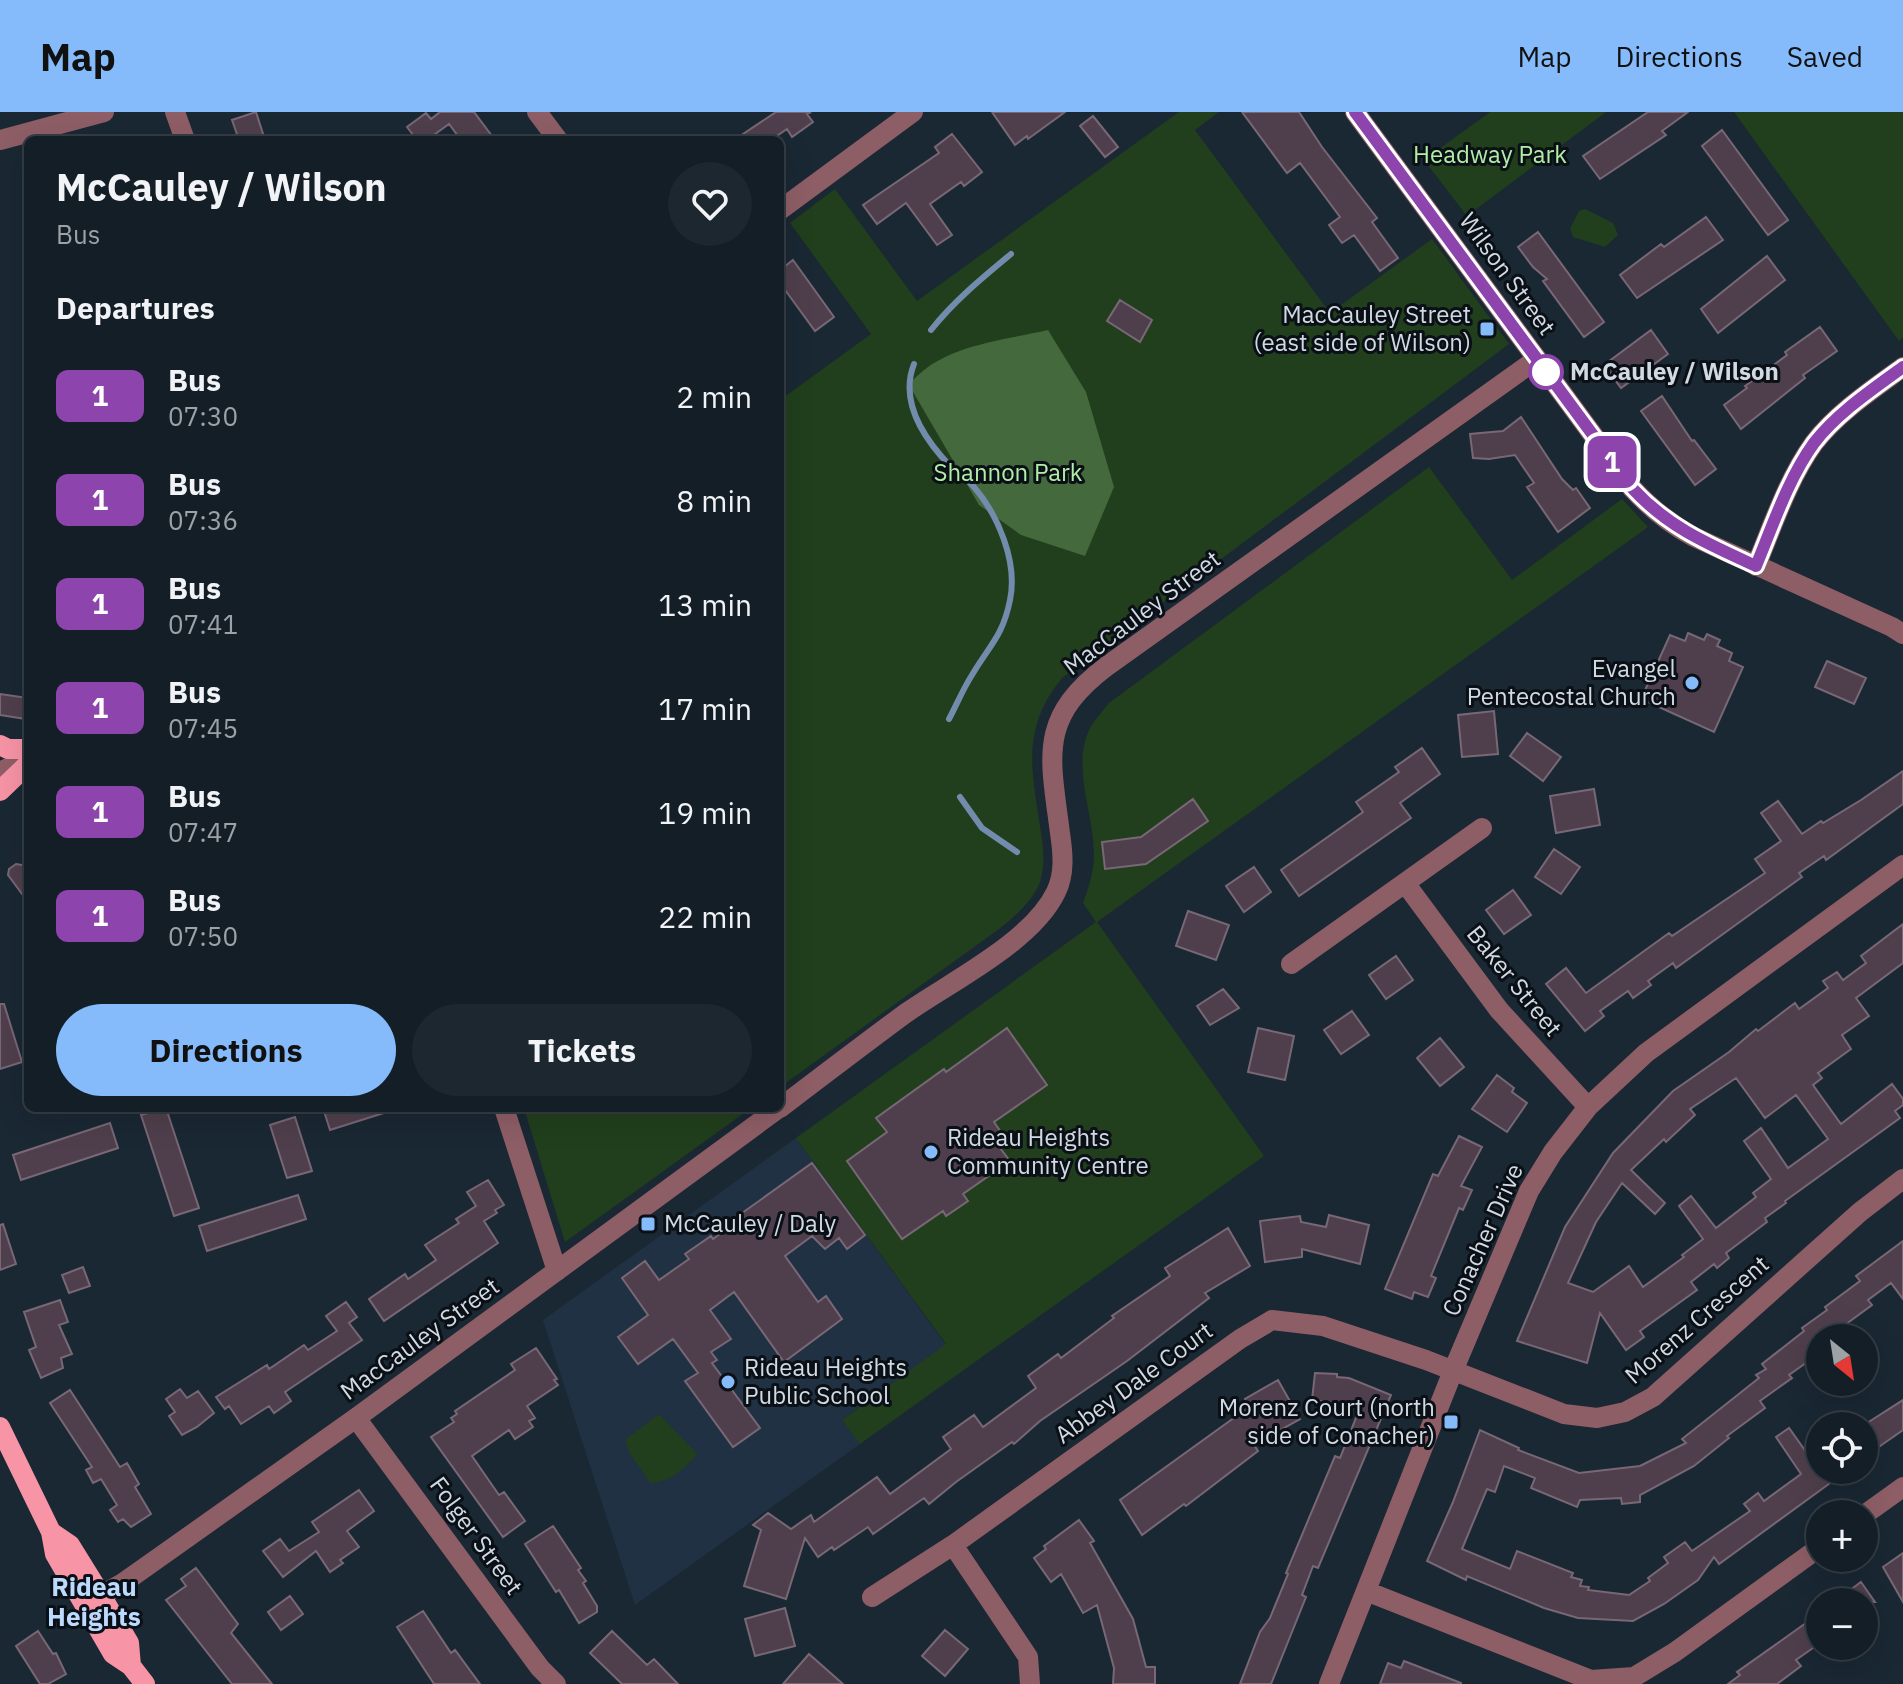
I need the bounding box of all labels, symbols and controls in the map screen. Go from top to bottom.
text: Map [40,32,116,81]
text: Map [1517,38,1571,75]
text: Directions [1615,38,1743,75]
text: Saved [1787,38,1863,75]
park label: Headway Park [1413,138,1567,170]
text: McCauley / Wilson [56,162,387,211]
button: heart [668,162,752,246]
street label: Wilson Street [1452,206,1563,341]
text: Bus [56,217,100,251]
text: Departures [56,288,215,327]
place label: MacCauley Street (east side of Wilson) [1253,298,1471,358]
marker: MacCauley Street (east side of Wilson) [1478,320,1496,338]
marker: McCauley / Wilson [1529,355,1563,389]
place label: McCauley / Wilson [1570,355,1779,387]
text: Bus [168,360,221,399]
text: 1 [92,377,108,414]
text: 2 min [676,377,752,416]
text: 07:30 [168,399,238,433]
line badge: 1 [1586,436,1638,488]
text: 1 [1604,443,1620,480]
park label: Shannon Park [934,456,1083,488]
text: Bus [168,464,221,503]
text: 1 [92,481,108,518]
text: 8 min [676,481,752,520]
text: 07:36 [168,503,238,537]
street label: MacCauley Street [1056,543,1226,682]
text: Bus [168,568,221,607]
text: 1 [92,585,108,622]
text: 13 min [658,585,752,624]
text: 07:41 [168,607,238,641]
place label: Evangel Pentecostal Church [1467,652,1676,712]
text: Bus [168,672,221,711]
marker: Evangel Pentecostal Church [1683,674,1701,692]
text: 1 [92,689,108,726]
text: 17 min [658,689,752,728]
text: 07:45 [168,711,238,745]
text: Bus [168,776,221,815]
text: 1 [92,793,108,830]
text: 19 min [658,793,752,832]
text: 07:47 [168,815,238,849]
text: Bus [168,880,221,919]
text: 1 [92,897,108,934]
text: 22 min [658,897,752,936]
street label: Baker Street [1460,918,1569,1043]
text: 07:50 [168,919,238,953]
button: Directions [56,1004,396,1096]
button: Tickets [412,1004,752,1096]
place label: Rideau Heights Community Centre [947,1121,1149,1181]
marker: Rideau Heights Community Centre [922,1143,940,1161]
street label: Conacher Drive [1434,1158,1530,1321]
place label: McCauley / Daly [664,1207,836,1239]
marker: McCauley / Daly [639,1215,657,1233]
street label: Morenz Crescent [1618,1248,1775,1391]
street label: MacCauley Street [334,1270,505,1407]
street label: Abbey Dale Court [1048,1314,1219,1450]
north arrow [1806,1324,1878,1396]
map controls [1806,1324,1878,1660]
place label: Rideau Heights Public School [744,1351,907,1411]
marker: Rideau Heights Public School [719,1373,737,1391]
place label: Morenz Court (north side of Conacher) [1219,1391,1435,1451]
button: locate [1806,1412,1878,1484]
marker: Morenz Court (north side of Conacher) [1442,1413,1460,1431]
street label: Folger Street [423,1470,531,1601]
button: + [1806,1500,1878,1572]
district label: Rideau Heights [47,1569,141,1633]
button: − [1806,1588,1878,1660]

